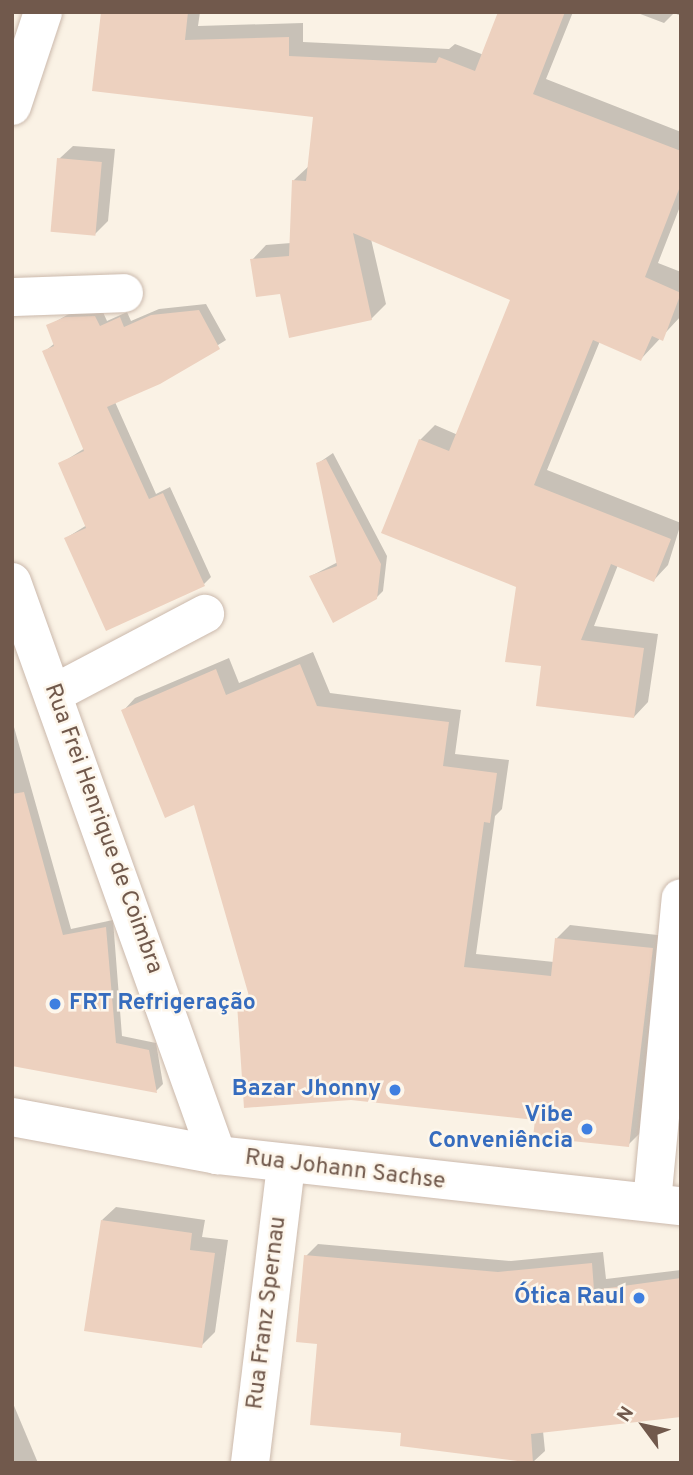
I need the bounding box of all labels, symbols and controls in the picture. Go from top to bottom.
street label: Rua Frei Henrique de Coimbra [37,680,167,978]
place label: FRT Refrigeração [69,990,256,1018]
marker: FRT Refrigeração [47,996,63,1012]
place label: Bazar Jhonny [232,1076,381,1104]
marker: Bazar Jhonny [387,1082,403,1098]
place label: Vibe Conveniência [428,1102,573,1156]
marker: Vibe Conveniência [579,1121,595,1137]
street label: Rua Johann Sachse [243,1145,447,1197]
street label: Rua Franz Spernau [242,1215,294,1411]
place label: Ótica Raul [514,1284,625,1312]
marker: Ótica Raul [631,1290,647,1306]
north arrow [609,1391,679,1461]
text: N [613,1402,640,1427]

